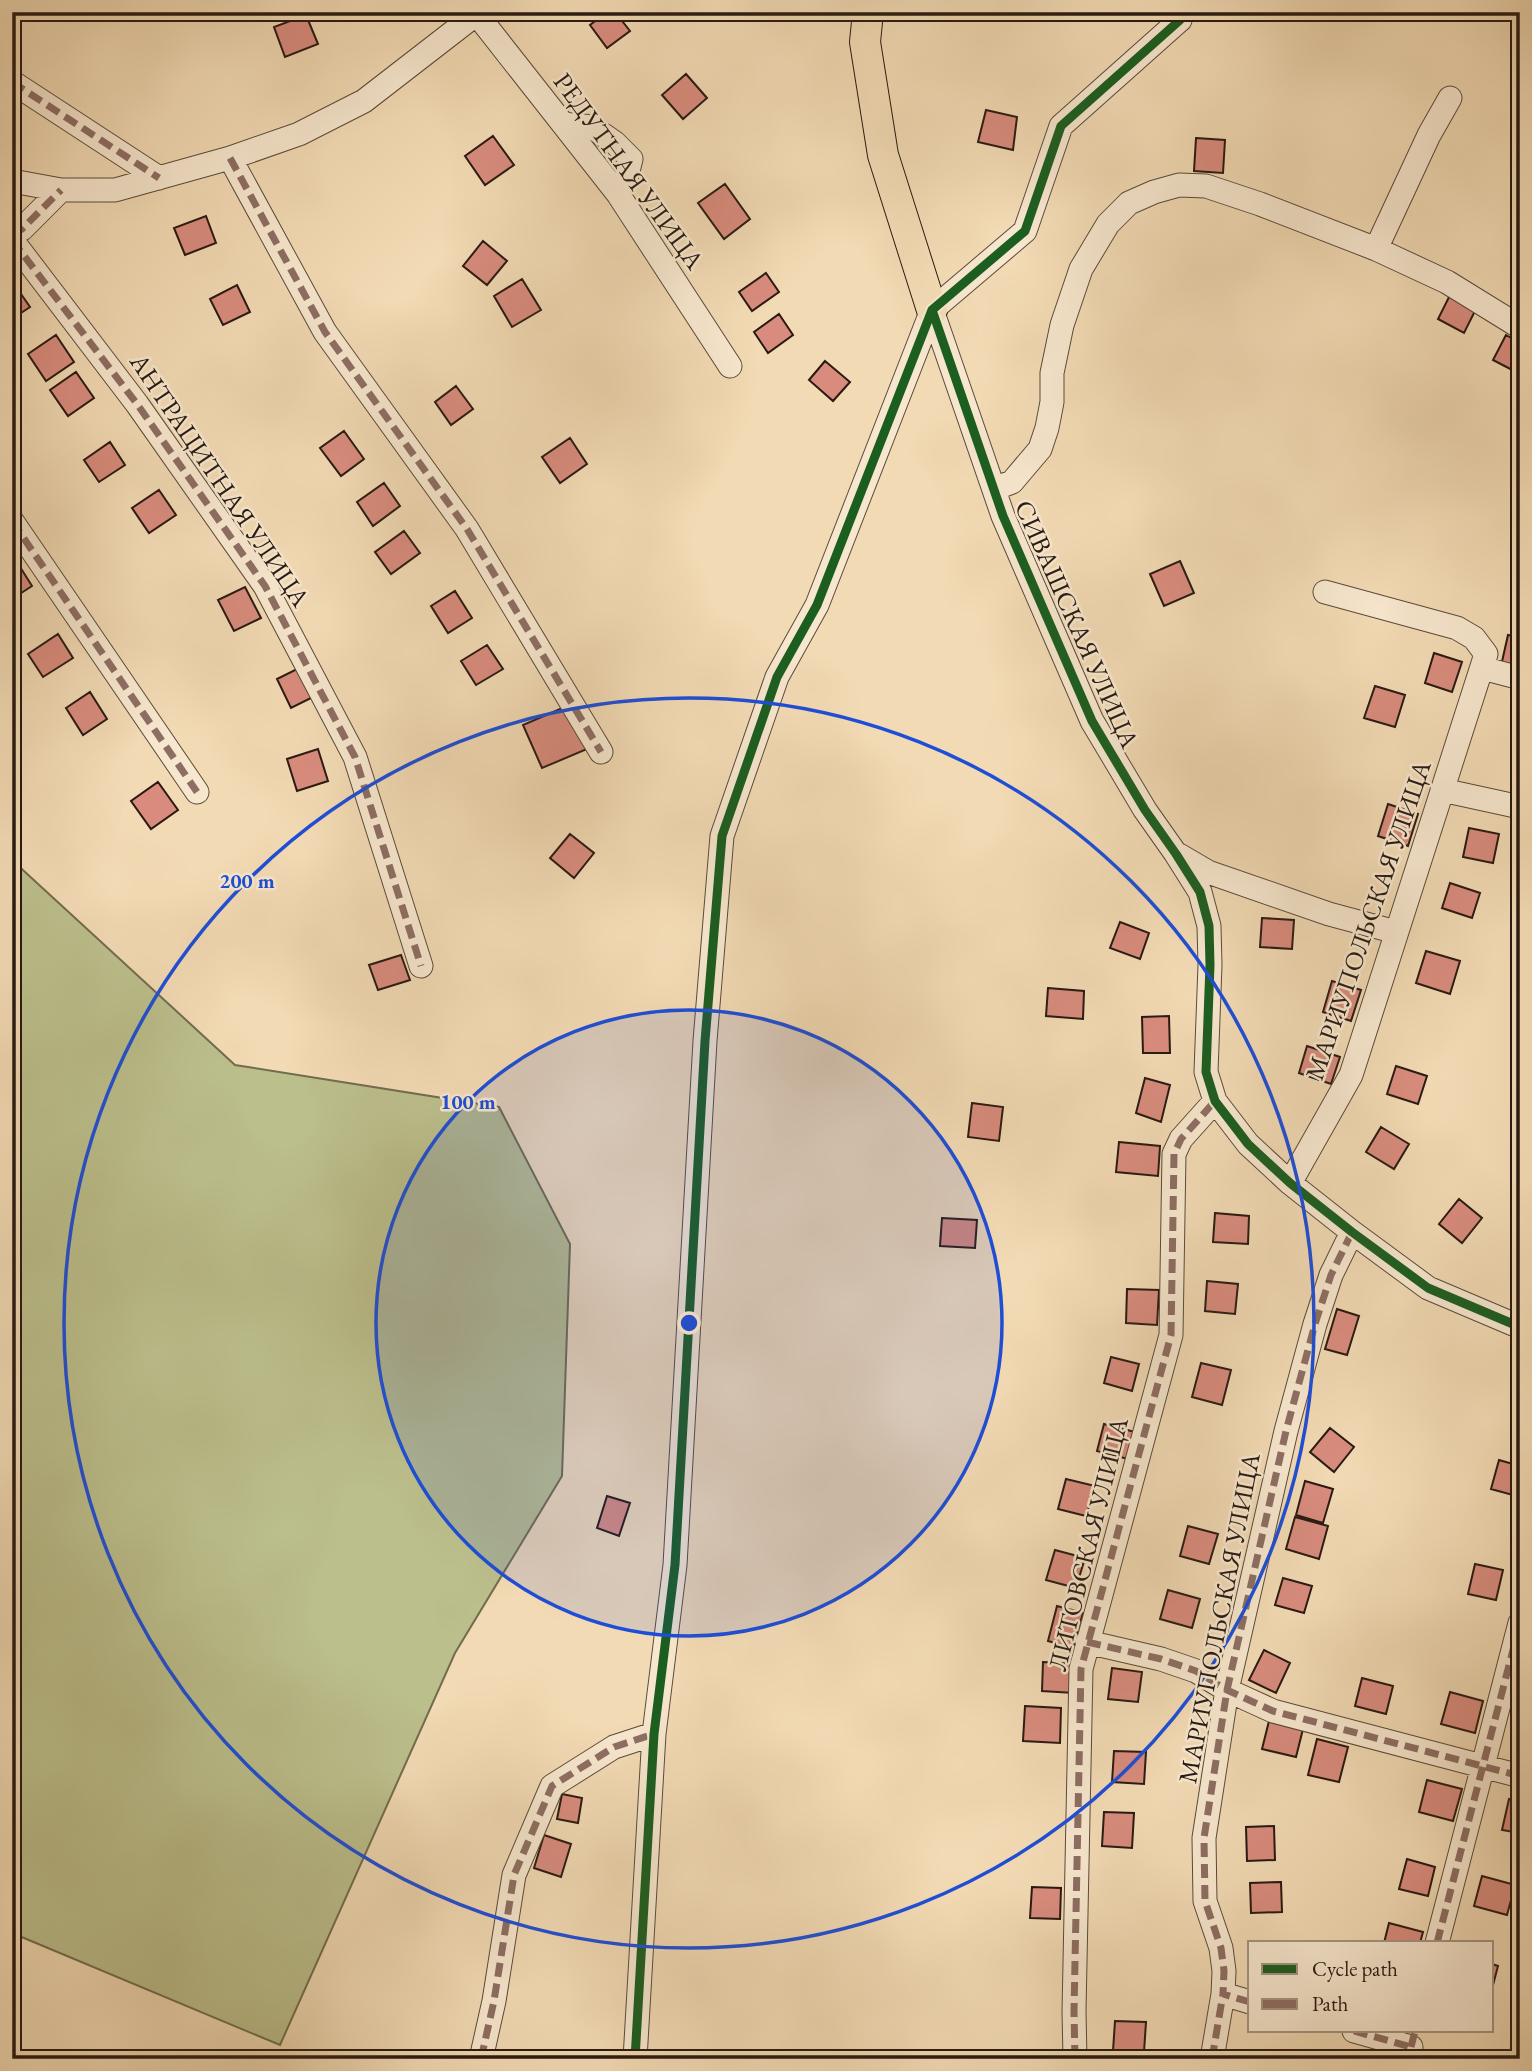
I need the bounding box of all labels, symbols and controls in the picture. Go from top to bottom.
street label: РЕДУТНАЯ УЛИЦА [546,66,713,277]
street label: АНТРАЦИТНАЯ УЛИЦА [122,346,318,614]
street label: СИВАШСКАЯ УЛИЦА [1007,495,1147,754]
street label: МАРИУПОЛЬСКАЯ УЛИЦА [1297,755,1439,1084]
text: 200 m [219,867,275,894]
text: 100 m [440,1088,496,1115]
centre of rings [677,1311,701,1335]
street label: ЛИТОВСКАЯ УЛИЦА [1040,1413,1136,1674]
street label: МАРИУПОЛЬСКАЯ УЛИЦА [1170,1449,1268,1786]
legend [1248,1941,1494,2032]
text: Cycle path [1312,1955,1398,1982]
text: Path [1312,1990,1349,2017]

